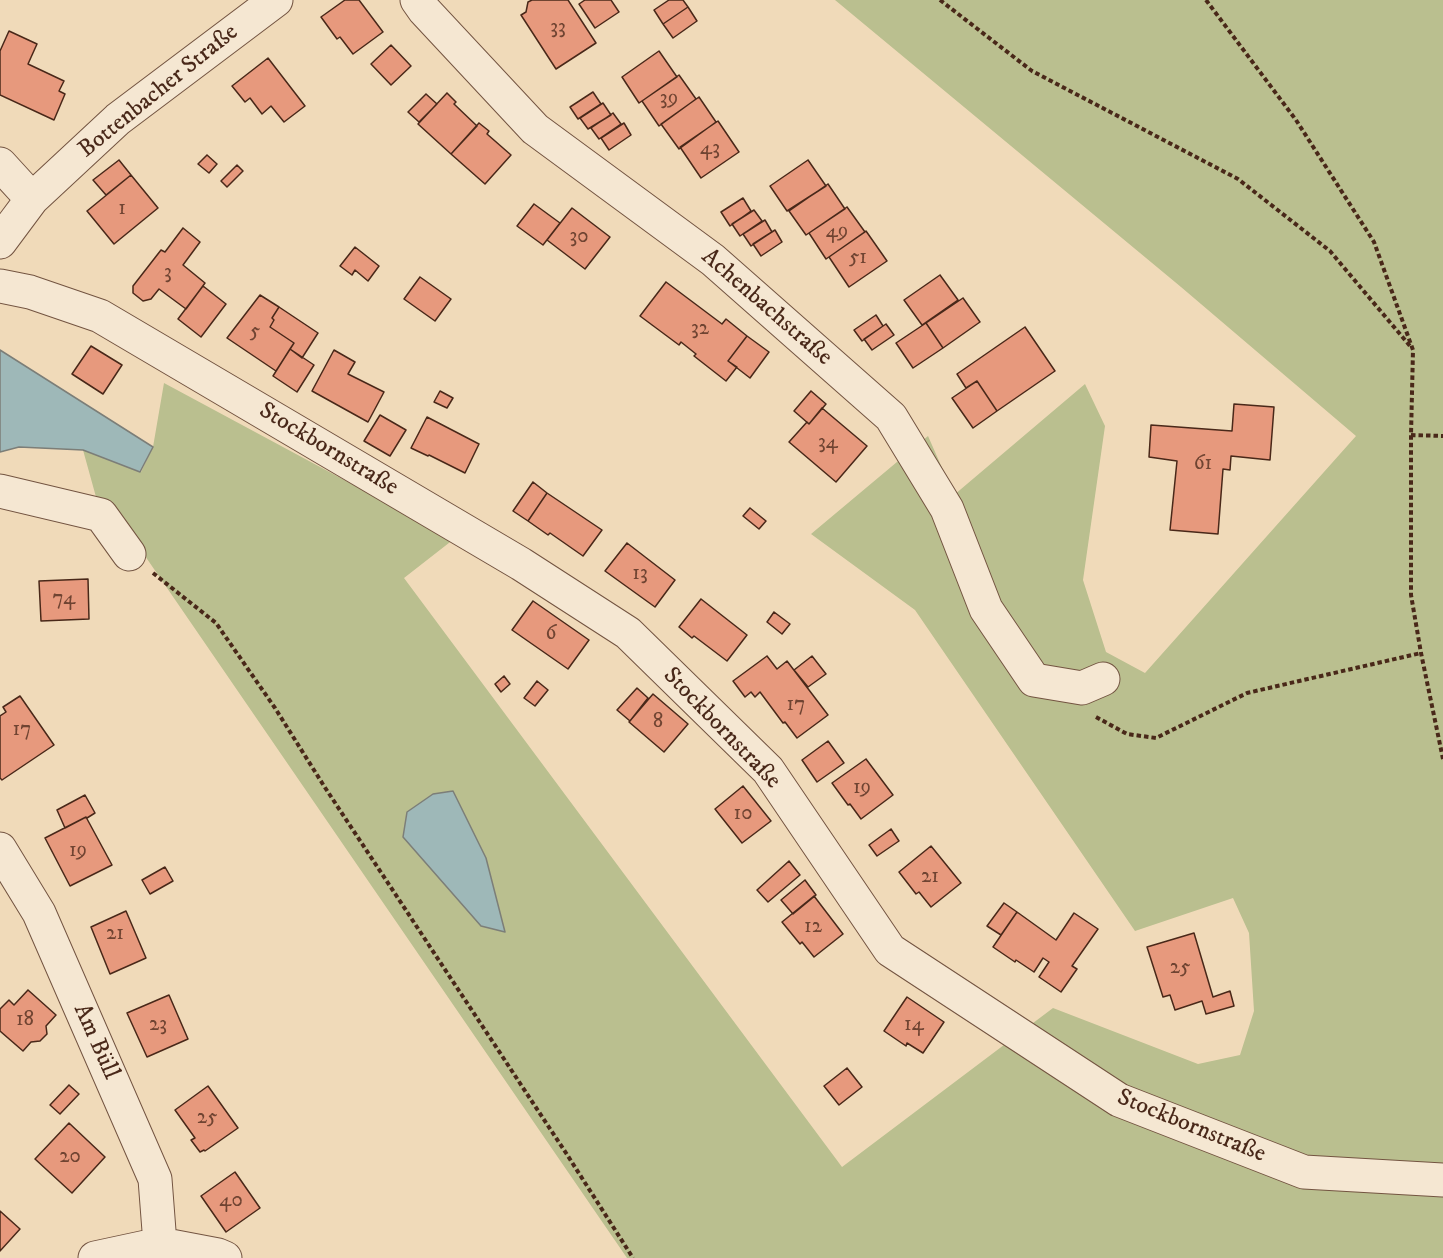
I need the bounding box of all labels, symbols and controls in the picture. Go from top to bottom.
house number: 33 [550,16,566,42]
street label: Bottenbacher Straße [73,19,245,165]
house number: 39 [660,87,678,113]
house number: 43 [700,137,720,163]
house number: 1 [118,197,126,223]
house number: 49 [826,220,848,246]
house number: 30 [569,225,589,251]
street label: Achenbachstraße [695,243,837,373]
house number: 51 [849,246,867,272]
house number: 3 [164,261,172,287]
house number: 32 [691,317,709,343]
house number: 5 [250,320,260,346]
street label: Stockbornstraße [253,397,403,503]
house number: 34 [818,431,838,457]
house number: 61 [1194,452,1212,478]
house number: 13 [632,562,648,588]
house number: 74 [53,587,75,613]
house number: 6 [546,622,556,648]
street label: Stockbornstraße [656,662,786,796]
house number: 17 [787,693,805,719]
house number: 8 [653,710,663,736]
house number: 17 [13,718,31,744]
house number: 19 [853,776,871,802]
house number: 10 [734,802,752,828]
house number: 19 [69,839,87,865]
house number: 21 [921,865,939,891]
house number: 12 [804,915,822,941]
house number: 21 [106,922,124,948]
house number: 25 [1170,956,1190,982]
street label: Am Büll [66,1000,124,1084]
house number: 18 [16,1008,34,1034]
house number: 23 [149,1013,167,1039]
house number: 14 [904,1013,924,1039]
street label: Stockbornstraße [1113,1084,1269,1170]
house number: 25 [197,1106,217,1132]
house number: 20 [59,1145,81,1171]
house number: 40 [219,1189,243,1215]

